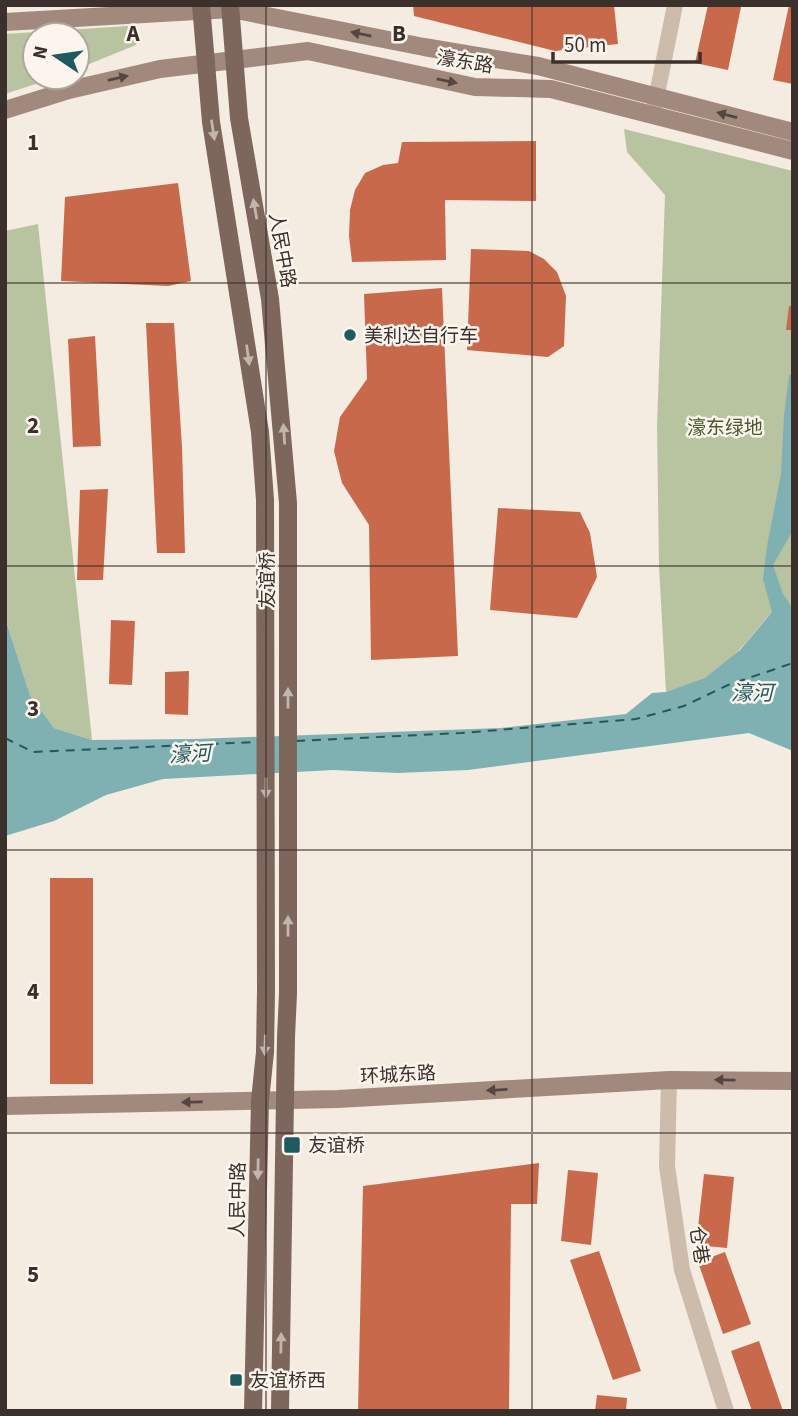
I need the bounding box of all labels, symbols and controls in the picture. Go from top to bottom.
text: A [125,17,140,50]
text: B [392,17,406,50]
north arrow [21,21,91,91]
scale bar [553,21,700,65]
one-way arrow [350,29,372,40]
text: 50 m [564,30,606,60]
text: N [26,43,55,62]
street label: 濠东路 [434,45,495,80]
one-way arrow [107,73,129,84]
one-way arrow [436,76,458,87]
one-way arrow [716,109,738,120]
one-way arrow [207,119,218,141]
text: 1 [27,126,39,159]
one-way arrow [249,198,260,220]
street label: 人民中路 [262,210,301,290]
place label: 美利达自行车 [364,323,478,350]
marker: 美利达自行车 [342,327,358,343]
one-way arrow [243,344,254,366]
text: 2 [27,409,39,442]
park label: 濠东绿地 [687,415,763,442]
one-way arrow [278,423,289,445]
street label: 友谊桥 [255,551,282,609]
water label: 濠河 [731,678,777,708]
one-way arrow [282,687,294,709]
text: 3 [27,692,39,725]
water label: 濠河 [168,738,216,770]
one-way arrow [260,778,272,800]
one-way arrow [282,914,294,936]
text: 4 [27,975,39,1008]
one-way arrow [259,1035,270,1057]
street label: 环城东路 [359,1060,437,1091]
one-way arrow [713,1075,735,1086]
one-way arrow [486,1084,508,1095]
one-way arrow [181,1096,203,1108]
place label: 友谊桥 [308,1133,365,1160]
marker: 友谊桥 [282,1135,302,1155]
one-way arrow [253,1158,264,1180]
street label: 人民中路 [224,1162,253,1238]
street label: 仓巷 [682,1224,715,1266]
text: 5 [27,1258,39,1291]
one-way arrow [275,1331,287,1353]
place label: 友谊桥西 [250,1368,326,1395]
marker: 友谊桥西 [228,1372,244,1388]

